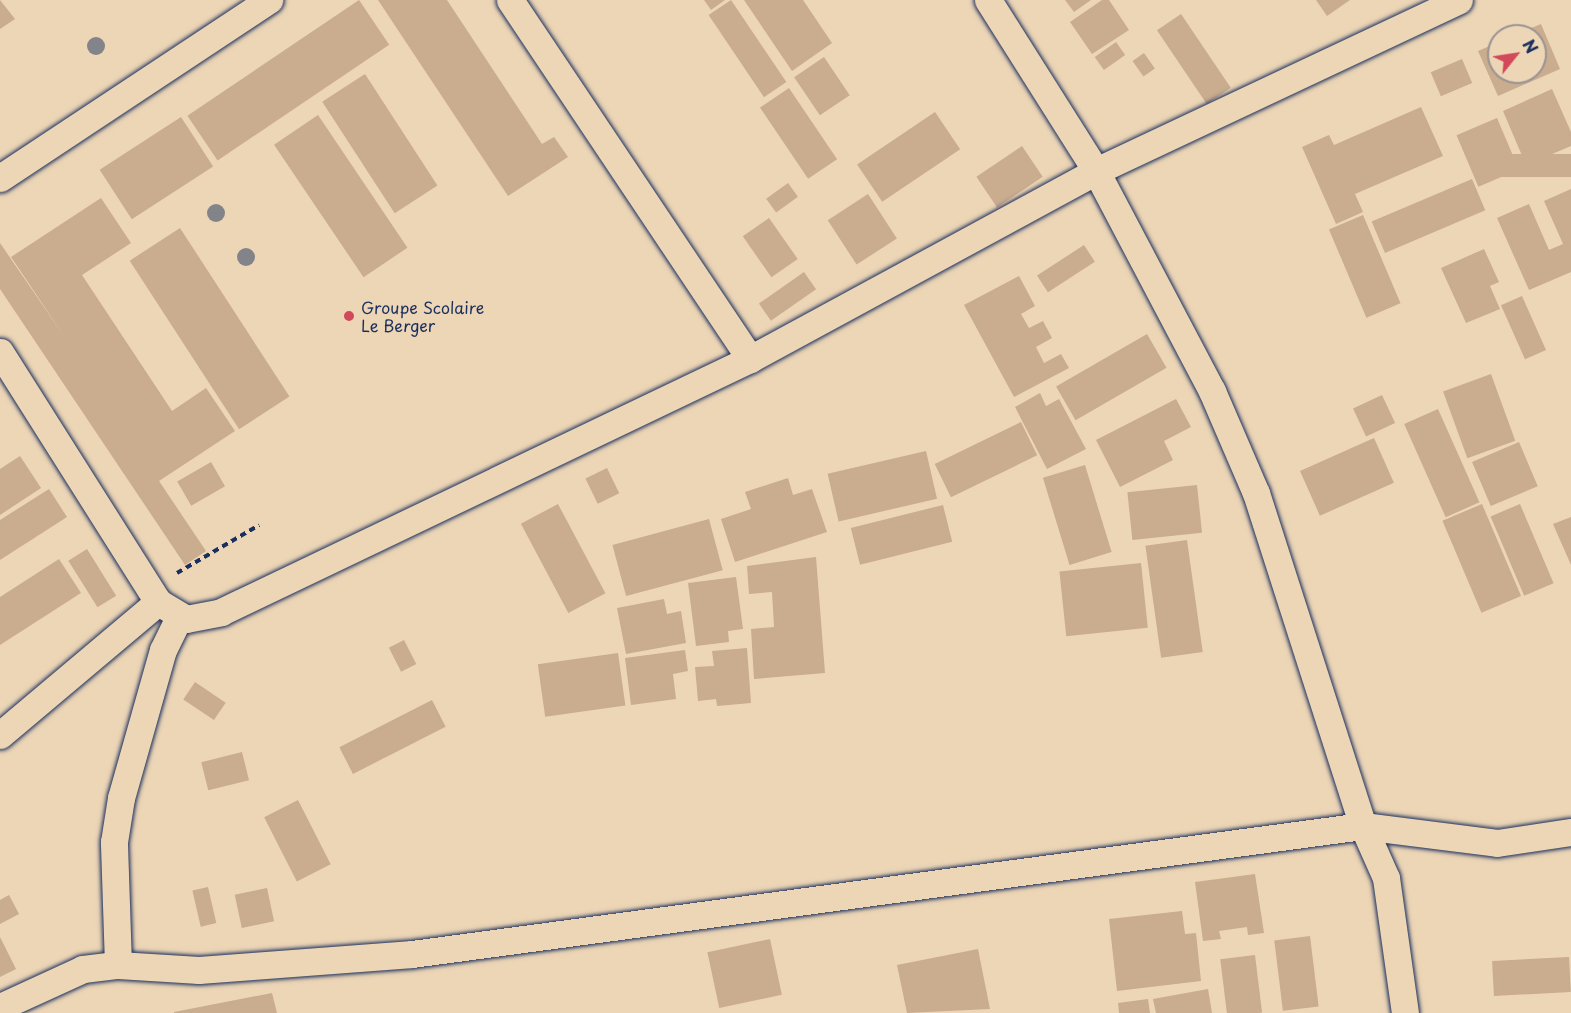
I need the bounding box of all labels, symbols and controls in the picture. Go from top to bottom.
north arrow [1487,24,1547,84]
text: N [1517,35,1544,57]
place label: Groupe Scolaire Le Berger [361,297,484,335]
marker: Groupe Scolaire Le Berger [342,309,356,323]

